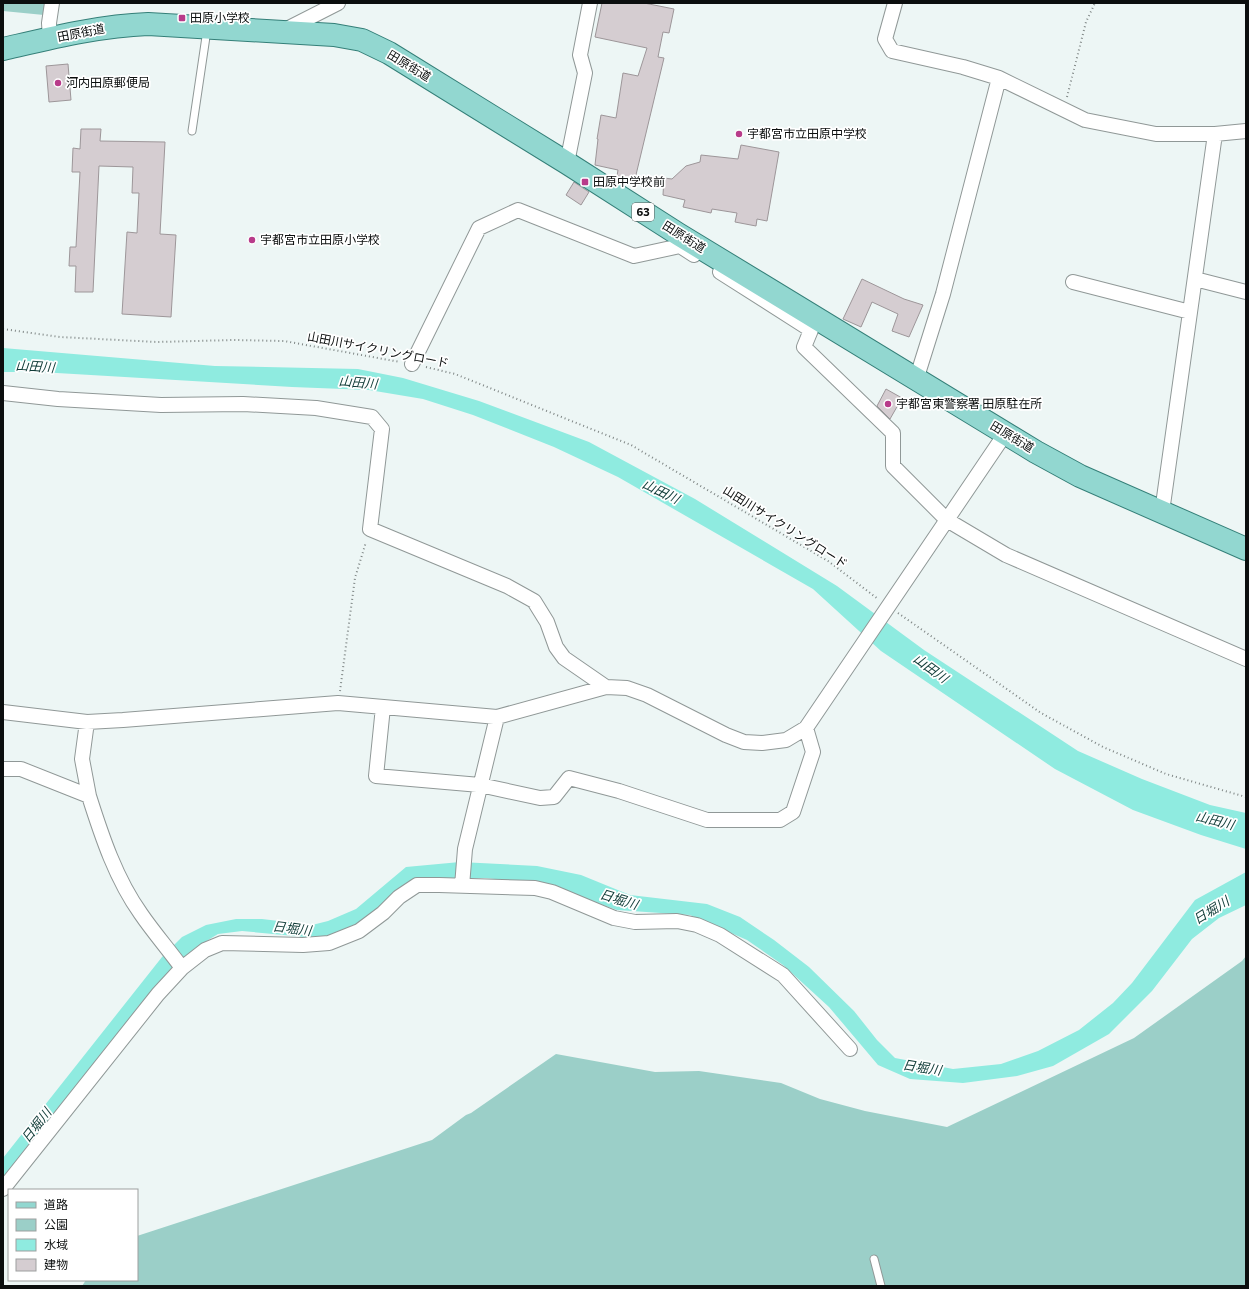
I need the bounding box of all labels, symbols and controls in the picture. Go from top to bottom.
place label: 田原小学校 [190,10,250,24]
marker: 田原小学校 [177,13,187,23]
street label: 田原街道 [56,21,106,43]
street label: 田原街道 [385,47,434,84]
place label: 河内田原郵便局 [66,75,150,89]
marker: 河内田原郵便局 [53,78,63,88]
place label: 宇都宮市立田原中学校 [747,126,867,140]
marker: 宇都宮市立田原中学校 [734,129,744,139]
place label: 田原中学校前 [593,174,665,188]
marker: 田原中学校前 [580,177,590,187]
road number: 63 [632,203,654,221]
street label: 田原街道 [660,217,709,255]
place label: 宇都宮市立田原小学校 [260,232,380,246]
marker: 宇都宮市立田原小学校 [247,235,257,245]
street label: 山田川サイクリングロード [306,328,450,370]
water label: 山田川 [15,357,57,375]
water label: 山田川 [338,372,380,392]
place label: 宇都宮東警察署 田原駐在所 [896,396,1042,410]
marker: 宇都宮東警察署 田原駐在所 [883,399,893,409]
street label: 田原街道 [988,418,1037,455]
water label: 山田川 [640,475,684,508]
street label: 山田川サイクリングロード [721,482,850,570]
water label: 山田川 [911,650,953,687]
water label: 山田川 [1194,808,1238,833]
water label: 日堀川 [598,886,642,913]
water label: 日堀川 [1190,892,1233,927]
water label: 日堀川 [272,918,314,939]
water label: 日堀川 [901,1056,944,1078]
water label: 日堀川 [18,1103,56,1145]
legend [8,1189,138,1281]
text: 道路 [44,1197,68,1211]
text: 公園 [44,1217,68,1231]
text: 水域 [44,1237,68,1251]
text: 建物 [44,1257,68,1271]

